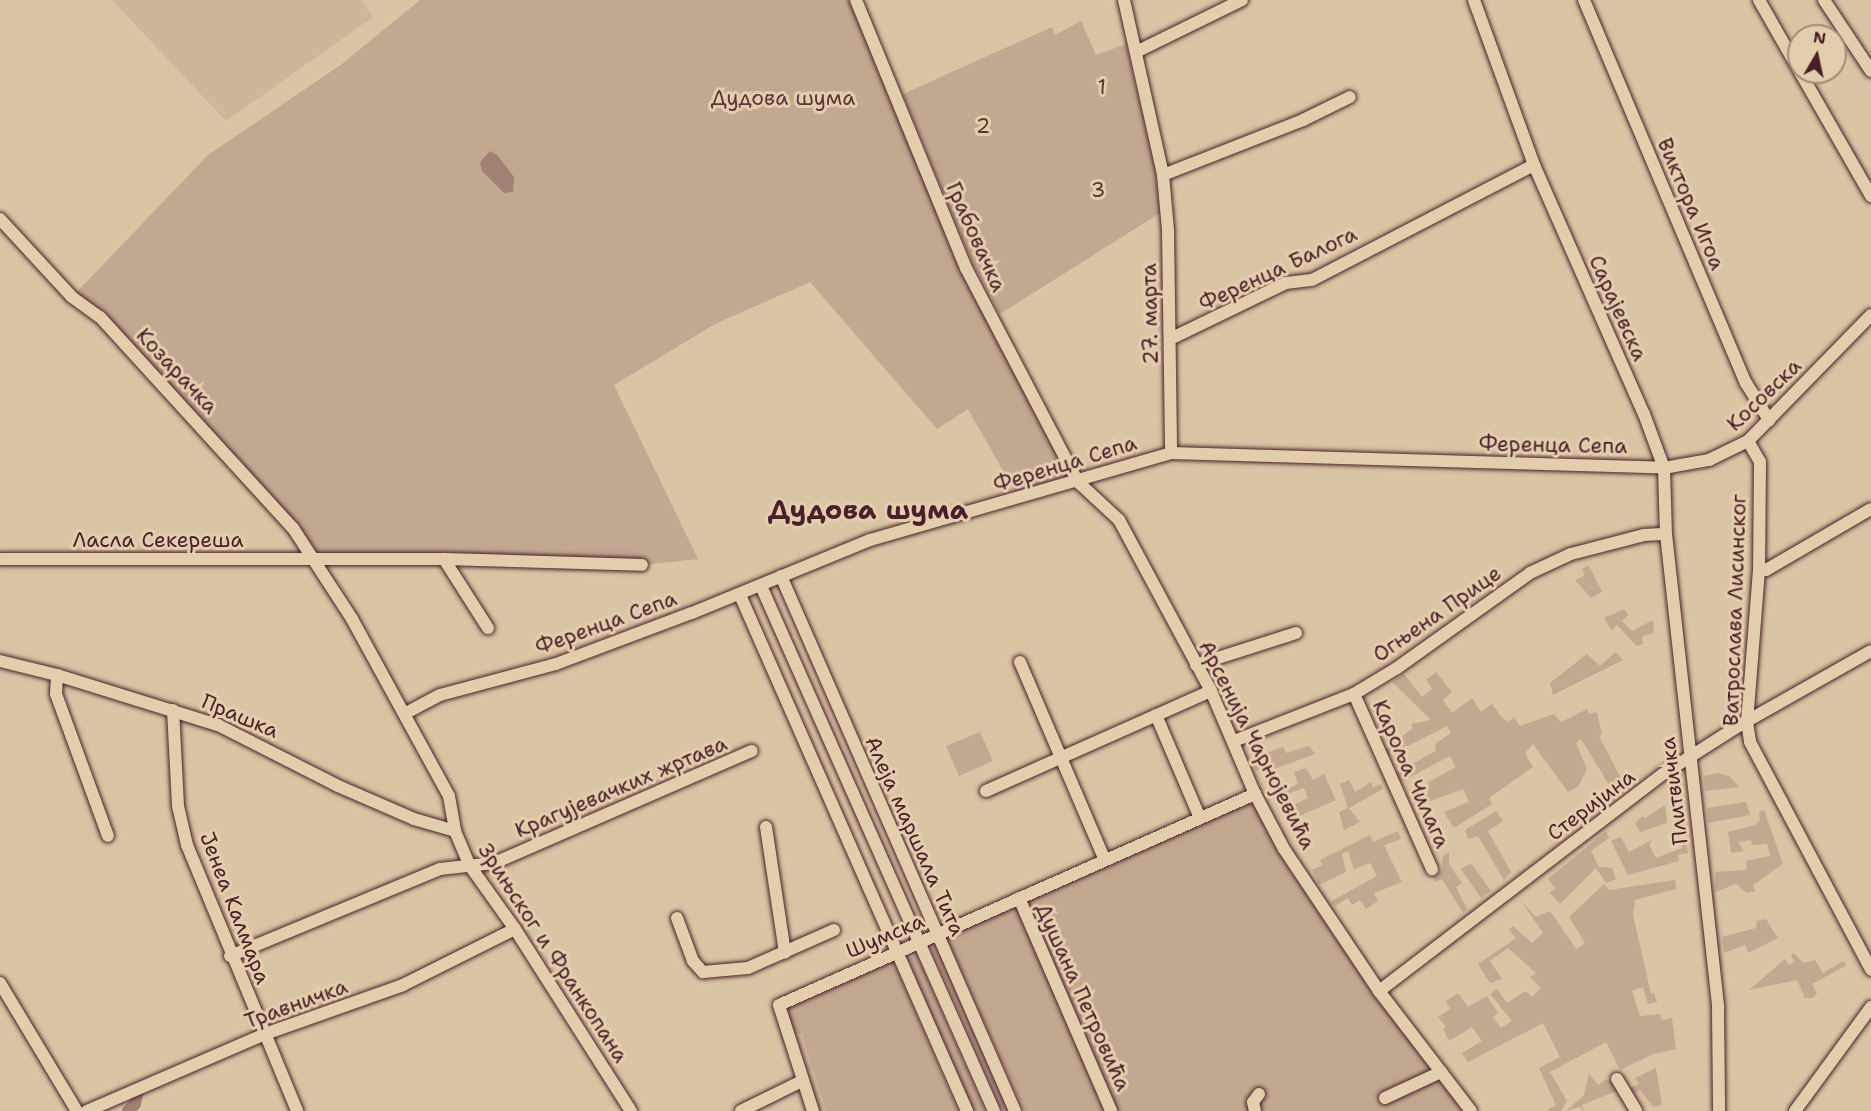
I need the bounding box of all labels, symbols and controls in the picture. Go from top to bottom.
north arrow [1787,24,1847,84]
text: N [1812,26,1827,49]
park label: 1 [1098,74,1106,100]
park label: Дудова шума [711,85,855,111]
park label: 2 [976,113,990,139]
street label: Виктора Игоа [1652,134,1730,274]
park label: 3 [1091,177,1105,203]
street label: Грабовачка [941,178,1011,296]
street label: Ференца Балога [1195,221,1361,317]
street label: Сарајевска [1584,251,1652,365]
street label: 27. марта [1137,263,1163,365]
street label: Козарачка [131,323,223,419]
street label: Косовска [1722,353,1806,437]
street label: Ференца Сепа [990,430,1140,498]
street label: Ференца Сепа [1479,431,1627,459]
street label: Ватрослава Лисинског [1718,493,1752,727]
district label: Дудова шума [768,494,968,526]
street label: Ласла Секереша [72,527,244,553]
street label: Огњена Прице [1368,560,1506,668]
street label: Ференца Сепа [532,586,680,660]
street label: Арсенија Чарнојевића [1193,636,1321,854]
street label: Прашка [198,689,282,743]
street label: Кароља Чилага [1367,696,1455,852]
street label: Крагујевачких жртава [511,731,731,843]
street label: Алеја маршала Тита [860,732,970,940]
street label: Плитвичка [1655,736,1693,846]
street label: Стеријина [1542,764,1640,846]
street label: Јенеа Калмара [194,828,276,988]
street label: Зрињског и Франкопана [473,839,633,1067]
street label: Душана Петровића [1030,899,1136,1095]
street label: Шумска [842,908,928,964]
street label: Травничка [241,974,351,1034]

